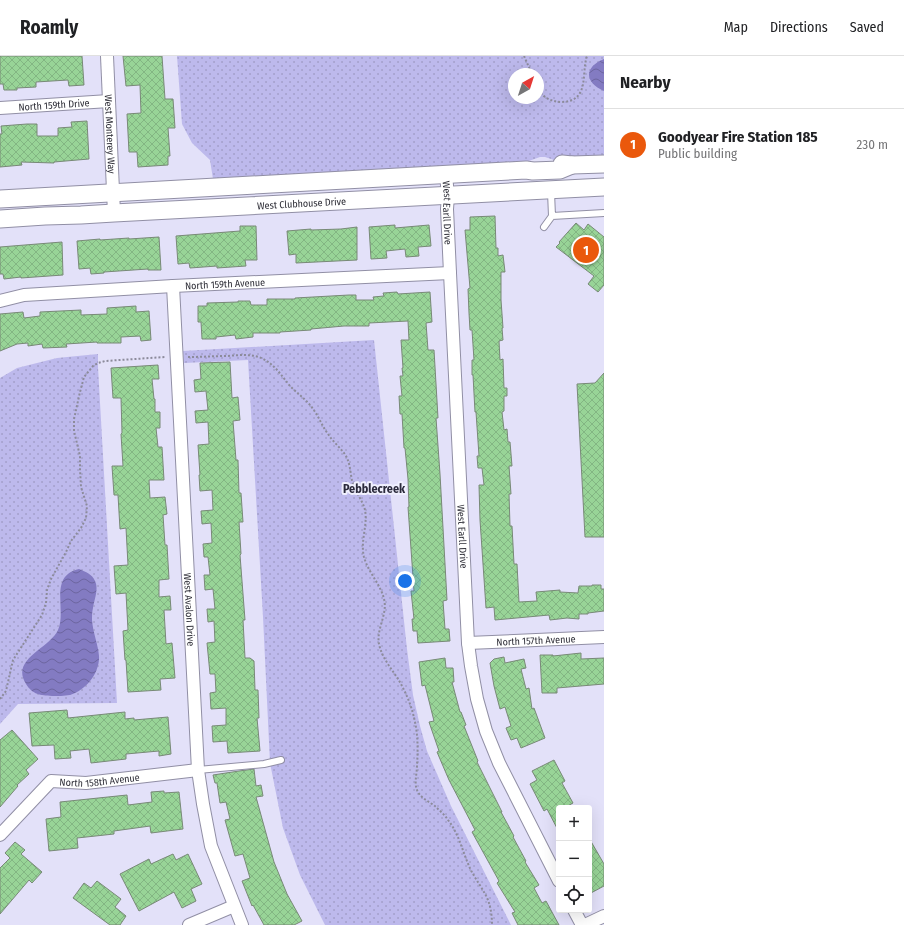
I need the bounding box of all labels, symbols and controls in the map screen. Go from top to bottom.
text: Roamly [20,16,78,39]
text: Map [724,19,748,36]
text: Directions [770,19,828,36]
text: Saved [850,19,884,36]
north arrow [508,68,544,104]
text: Nearby [620,72,671,93]
street label: West Monterey Way [102,94,117,174]
street label: North 159th Drive [18,97,90,114]
text: Goodyear Fire Station 185 [658,128,818,146]
text: 1 [630,137,636,152]
text: 230 m [857,137,888,152]
text: Public building [658,146,737,161]
street label: West Earll Drive [440,180,454,245]
street label: West Clubhouse Drive [257,196,346,212]
pin: 1 [573,235,599,265]
street label: North 159th Avenue [185,277,265,292]
district label: Pebblecreek [343,482,406,496]
street label: West Earll Drive [454,504,469,569]
your location [395,571,415,591]
street label: West Avalon Drive [181,573,197,647]
street label: North 157th Avenue [496,633,576,649]
street label: North 158th Avenue [59,772,140,790]
map controls [556,805,592,913]
button: + [556,805,592,841]
button: − [556,841,592,877]
button: locate [556,877,592,913]

